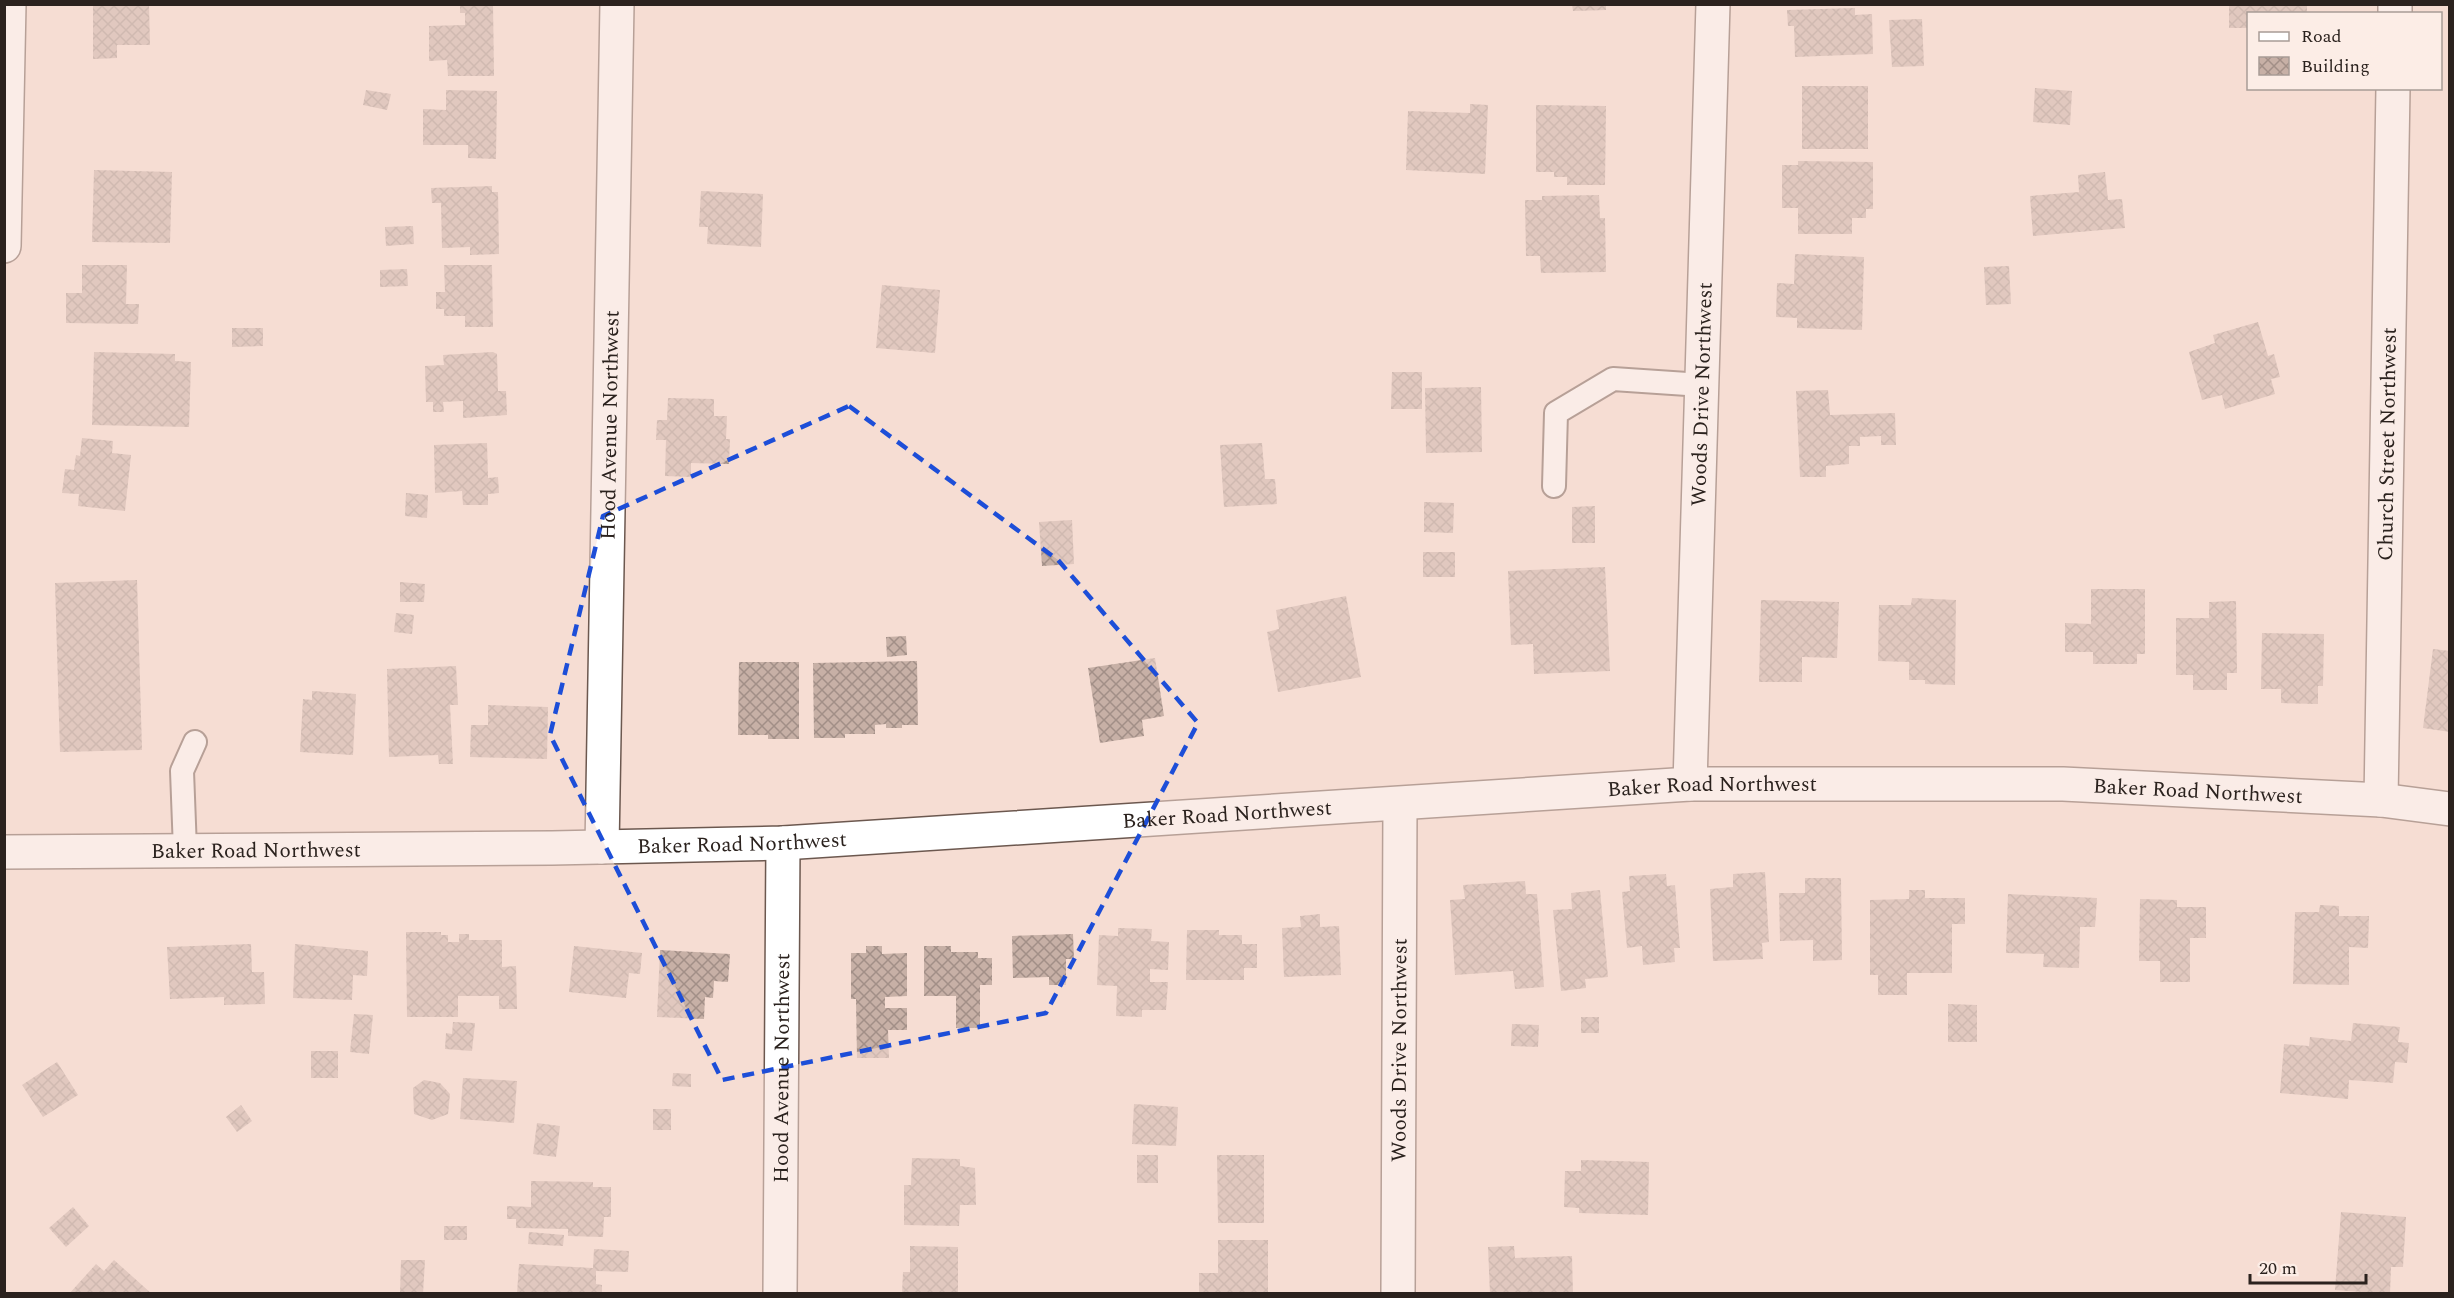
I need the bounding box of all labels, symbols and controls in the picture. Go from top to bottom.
legend [2247,12,2442,90]
text: Road [2301,23,2342,50]
text: Building [2301,53,2370,80]
street label: Woods Drive Northwest [1683,282,1722,507]
street label: Hood Avenue Northwest [592,310,629,540]
street label: Church Street Northwest [2370,327,2406,561]
street label: Baker Road Northwest [1606,769,1817,806]
street label: Baker Road Northwest [2092,771,2303,813]
street label: Baker Road Northwest [1121,792,1333,838]
street label: Baker Road Northwest [637,824,848,863]
street label: Baker Road Northwest [151,834,361,868]
street label: Woods Drive Northwest [1384,938,1416,1162]
street label: Hood Avenue Northwest [766,953,799,1183]
scale bar [2250,1247,2366,1285]
text: 20 m [2259,1255,2297,1282]

